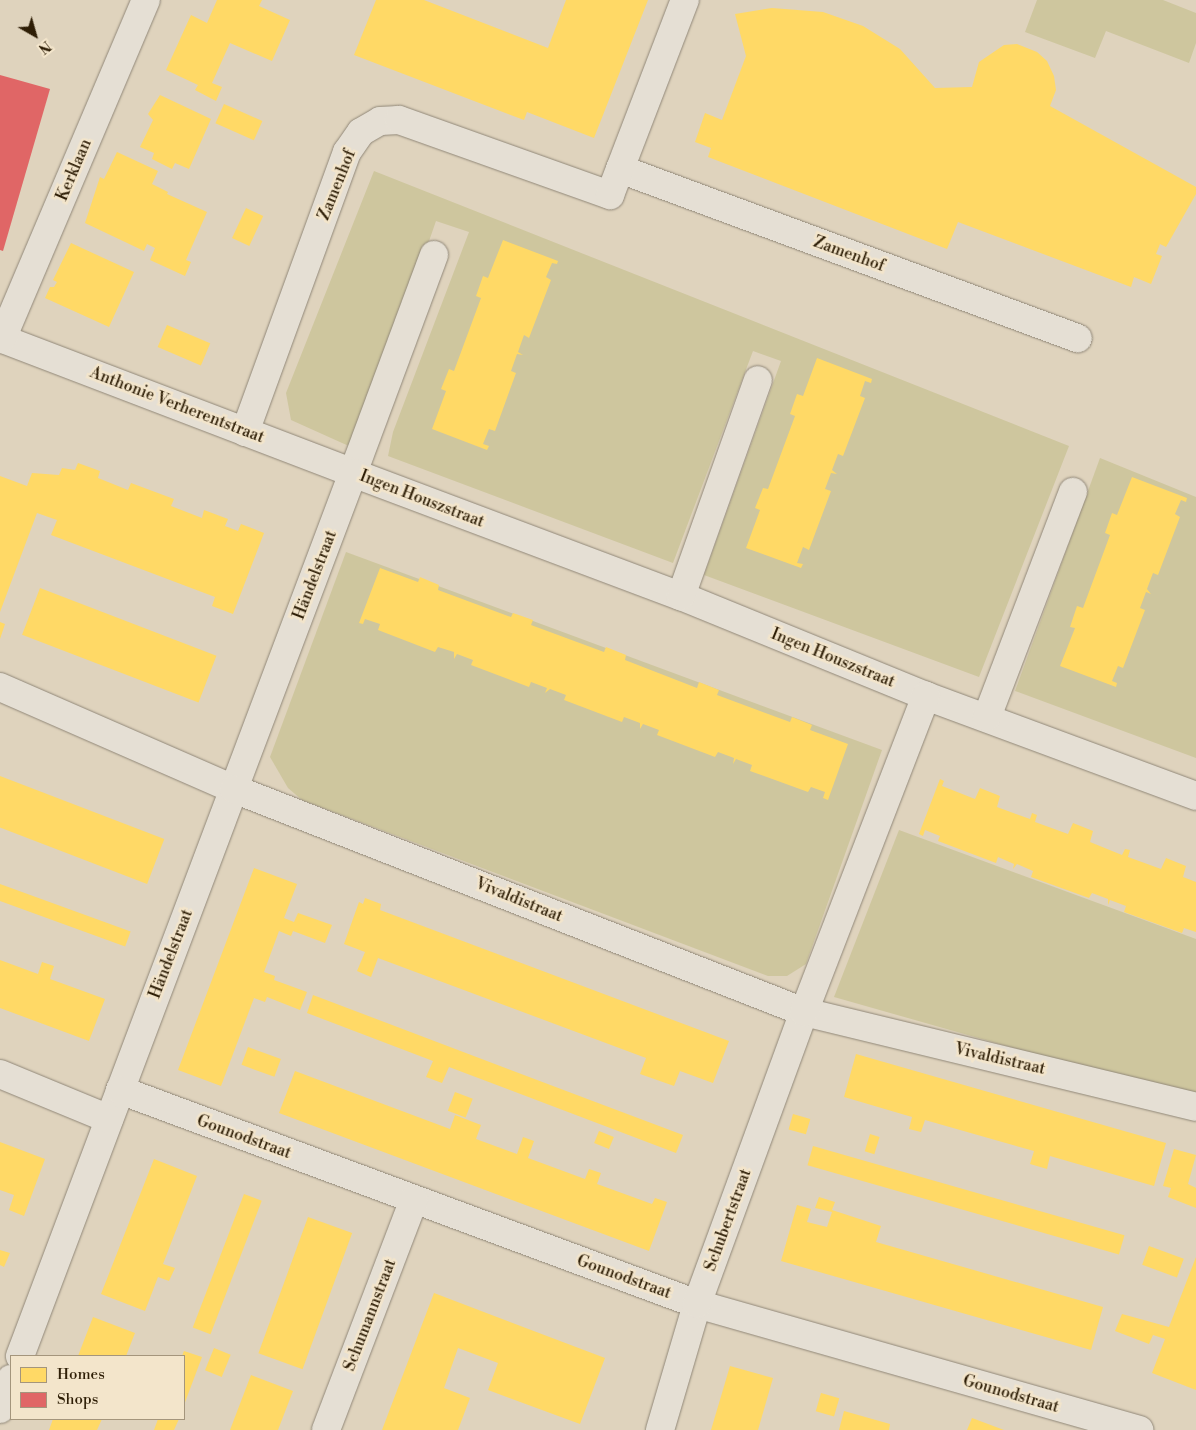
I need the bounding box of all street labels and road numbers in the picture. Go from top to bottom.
street label: Kerklaan [52,136,96,204]
street label: Zamenhof [314,147,360,223]
street label: Zamenhof [811,232,887,276]
street label: Anthonie Verherentstraat [87,363,267,447]
street label: Ingen Houszstraat [357,466,487,532]
street label: Händelstraat [289,528,341,622]
street label: Ingen Houszstraat [768,624,898,692]
street label: Vivaldistraat [473,874,565,926]
street label: Händelstraat [145,907,197,1001]
street label: Vivaldistraat [953,1039,1047,1079]
street label: Gounodstraat [194,1111,294,1163]
street label: Schubertstraat [701,1166,755,1274]
street label: Gounodstraat [574,1251,674,1303]
street label: Schumannstraat [340,1256,400,1374]
street label: Gounodstraat [961,1371,1061,1417]

